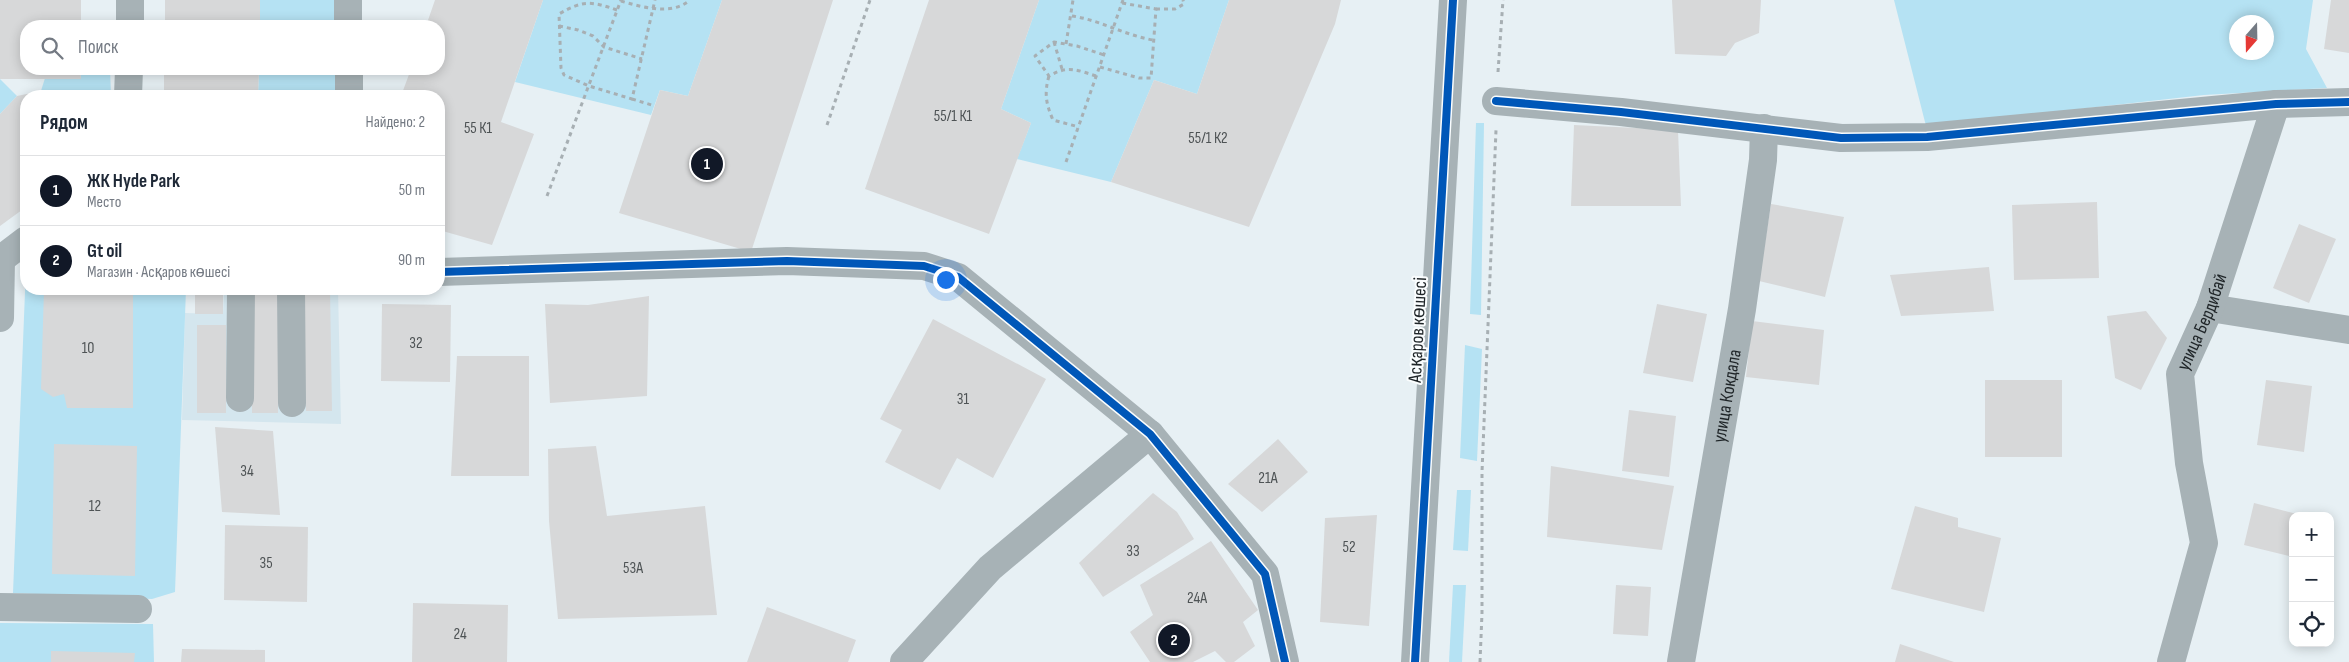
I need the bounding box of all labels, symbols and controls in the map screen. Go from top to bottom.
north arrow [2229,15,2274,60]
search box [20,20,445,75]
icon: search [38,34,66,62]
text: Поиск [78,36,118,59]
house number: 55/1 К1 [934,107,973,126]
text: Рядом [40,110,88,135]
text: Найдено: 2 [366,113,425,132]
house number: 55 К1 [464,119,492,138]
house number: 55/1 К2 [1188,129,1228,148]
pin: 1 [691,145,723,183]
text: ЖК Hyde Park [87,170,180,193]
text: 1 [53,181,59,200]
text: 50 m [399,181,425,200]
text: Место [87,193,121,212]
text: Gt oil [87,240,122,263]
text: 2 [52,251,60,270]
text: 90 m [398,251,425,270]
text: Магазин · Асқаров көшесі [87,263,230,282]
your location [933,267,959,293]
street label: улица Бердибай [2172,270,2232,374]
street label: Асқаров көшесі [1404,277,1432,384]
house number: 32 [409,334,423,353]
house number: 10 [82,339,94,358]
street label: улица Кокдала [1708,347,1746,444]
house number: 31 [957,390,970,409]
house number: 34 [240,462,254,481]
house number: 21А [1258,469,1278,488]
house number: 12 [89,497,101,516]
map controls [2289,512,2334,647]
button: + [2289,512,2334,557]
house number: 52 [1342,538,1356,557]
house number: 33 [1126,542,1140,561]
house number: 35 [259,554,273,573]
button: − [2289,557,2334,602]
house number: 53А [623,559,643,578]
house number: 24А [1187,589,1207,608]
button: locate [2289,602,2334,647]
pin: 2 [1158,621,1190,659]
house number: 24 [453,625,467,644]

